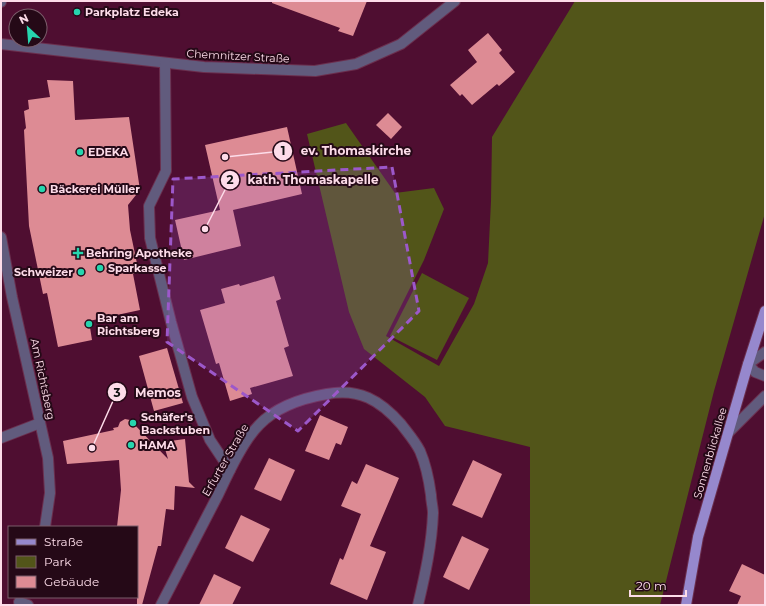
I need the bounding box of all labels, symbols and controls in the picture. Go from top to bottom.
place label: Parkplatz Edeka [85,5,179,19]
marker: Parkplatz Edeka [72,7,82,17]
north arrow [8,8,48,48]
text: N [17,11,31,27]
street label: Chemnitzer Straße [186,46,290,66]
callout: ev. Thomaskirche [273,139,419,163]
text: 1 [281,143,285,158]
text: ev. Thomaskirche [301,143,412,158]
place label: EDEKA [88,145,129,159]
marker: EDEKA [75,147,85,157]
callout: kath. Thomaskapelle [220,168,387,192]
text: 2 [226,172,234,187]
text: kath. Thomaskapelle [248,172,379,187]
place label: Bäckerei Müller [50,182,140,196]
marker: Bäckerei Müller [37,184,47,194]
place label: Behring Apotheke [86,246,192,260]
marker: Behring Apotheke [73,248,83,258]
place label: Sparkasse [108,261,167,275]
marker: Sparkasse [95,263,105,273]
place label: Schweizer [14,265,73,279]
marker: Schweizer [76,267,86,277]
place label: Bar am Richtsberg [97,311,160,338]
marker: Bar am Richtsberg [84,319,94,329]
street label: Am Richtsberg [28,337,58,421]
callout: Memos [107,380,189,404]
text: 3 [112,385,121,400]
text: Memos [135,385,182,400]
street label: Sonnenblickallee [690,405,730,500]
place label: Schäfer's Backstuben [141,410,210,437]
marker: Schäfer's Backstuben [128,418,138,428]
street label: Erfurter Straße [199,421,252,499]
place label: HAMA [139,438,176,452]
marker: HAMA [126,440,136,450]
legend [8,526,138,598]
text: Straße [44,534,83,549]
text: Park [44,554,72,569]
scale bar [630,572,686,598]
text: Gebäude [44,574,99,589]
text: 20 m [636,578,667,593]

